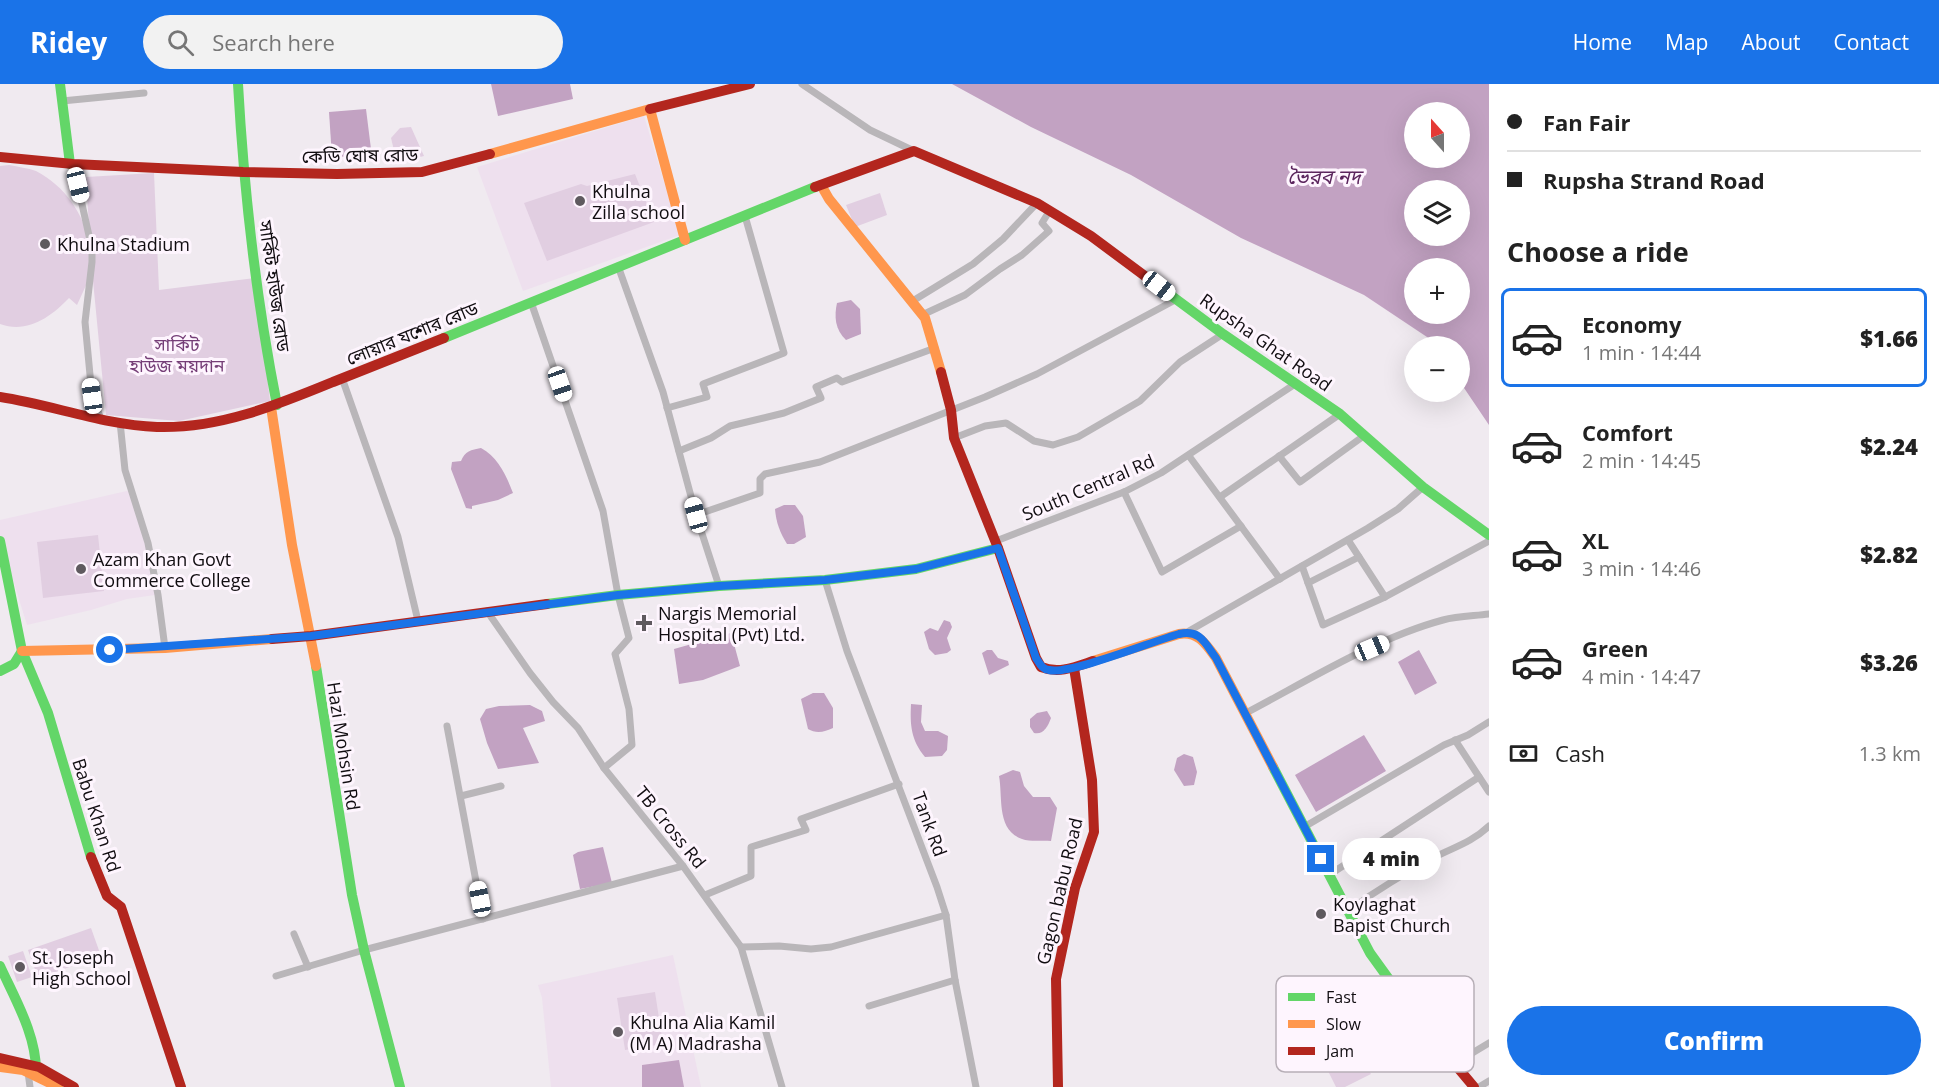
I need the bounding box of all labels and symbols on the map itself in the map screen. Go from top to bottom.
north arrow [1404,102,1470,168]
street label: কেডি ঘোষ রোড [302,142,419,168]
water label: ভৈরব নদ [1287,163,1365,190]
car [65,165,91,205]
place label: Khulna Zilla school [592,179,685,224]
marker: Khulna Zilla school [573,194,587,208]
street label: সার্কিট হাউজ রোড [254,218,296,353]
place label: Khulna Stadium [57,232,190,256]
marker: Khulna Stadium [38,237,52,251]
car [1139,268,1179,304]
street label: Rupsha Ghat Road [1195,288,1337,396]
street label: লোয়ার যশোর রোড [342,296,482,370]
park label: সার্কিট হাউজ ময়দান [128,332,226,377]
car [546,364,574,404]
car [81,377,103,415]
street label: South Central Rd [1018,448,1158,526]
car [683,495,709,535]
place label: Azam Khan Govt Commerce College [93,547,251,592]
marker: Azam Khan Govt Commerce College [74,562,88,576]
place label: Nargis Memorial Hospital (Pvt) Ltd. [658,601,805,646]
marker: Nargis Memorial Hospital (Pvt) Ltd. [635,614,653,632]
car [1352,633,1392,663]
route start [96,636,123,663]
street label: Hazi Mohsin Rd [322,680,366,812]
street label: Babu Khan Rd [67,755,127,875]
street label: TB Cross Rd [630,781,712,873]
street label: Tank Rd [907,788,953,860]
street label: Gagon babu Road [1030,815,1088,967]
callout: 4 min [1342,838,1441,880]
route end [1307,845,1334,872]
car [468,880,492,918]
place label: Koylaghat Bapist Church [1333,892,1450,937]
marker: Koylaghat Bapist Church [1314,907,1328,921]
place label: St. Joseph High School [32,945,131,990]
marker: St. Joseph High School [13,960,27,974]
legend [1276,976,1474,1072]
text: Fast [1326,986,1357,1008]
place label: Khulna Alia Kamil (M A) Madrasha [630,1010,775,1055]
text: Slow [1326,1013,1361,1035]
marker: Khulna Alia Kamil (M A) Madrasha [611,1025,625,1039]
text: Jam [1324,1040,1354,1062]

